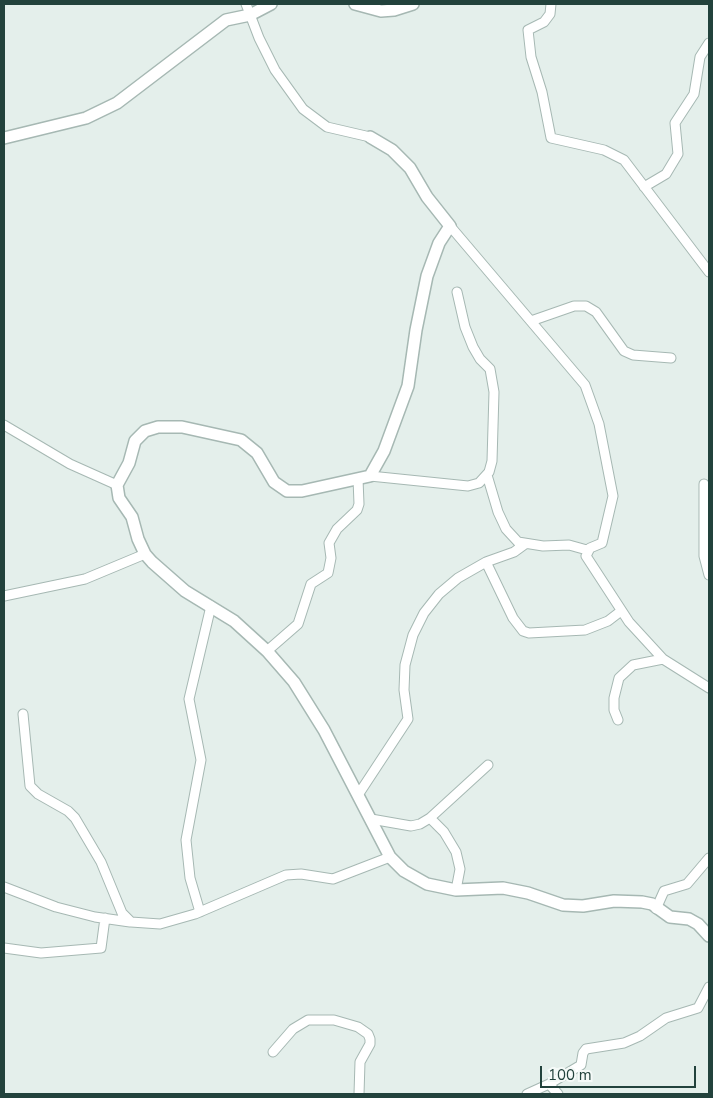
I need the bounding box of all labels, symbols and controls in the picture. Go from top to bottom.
scale bar [543,1056,699,1088]
text: 100 m [548,1065,592,1085]

